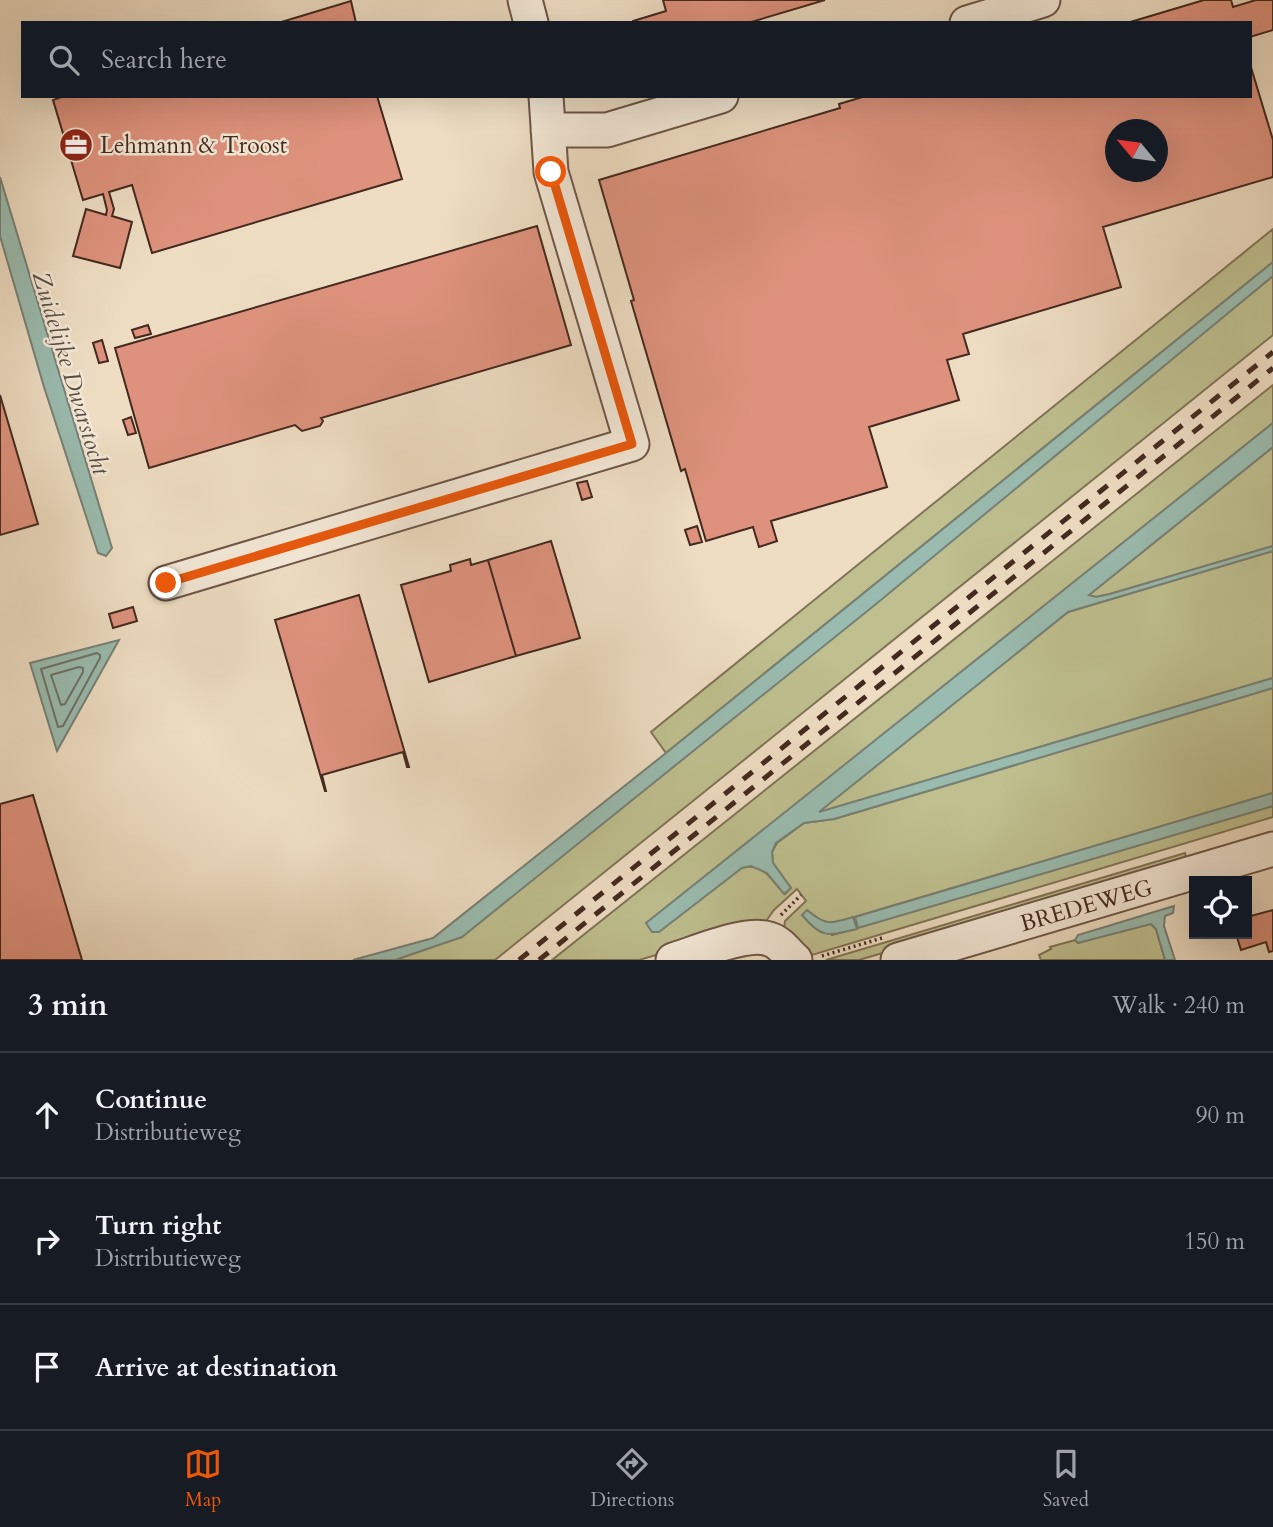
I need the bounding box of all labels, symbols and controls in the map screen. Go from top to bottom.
search box [21,21,1252,98]
icon: search [45,41,83,79]
text: Search here [101,42,227,77]
north arrow [1105,119,1168,182]
office icon: Lehmann & Troost [57,126,95,164]
place label: Lehmann & Troost [100,130,287,161]
route start [535,156,566,187]
water label: Zuidelijke Dwarstocht [24,267,118,480]
route end [150,567,181,598]
street label: BREDEWEG [1016,872,1156,939]
map controls [1189,876,1252,939]
button: locate [1189,876,1252,939]
text: 3 min [28,985,108,1026]
text: Walk · 240 m [1112,990,1245,1021]
text: Continue [95,1082,207,1117]
icon: ahead [28,1096,66,1134]
text: 90 m [1196,1100,1245,1131]
text: Distributieweg [95,1117,241,1148]
text: Turn right [95,1208,222,1243]
icon: right [28,1222,66,1260]
text: 150 m [1184,1226,1245,1257]
text: Distributieweg [95,1243,241,1274]
icon: arrive [28,1348,66,1386]
text: Arrive at destination [95,1350,338,1385]
tab: Map [184,1445,222,1513]
tab: Directions [591,1445,674,1513]
tab: Saved [1043,1445,1089,1513]

